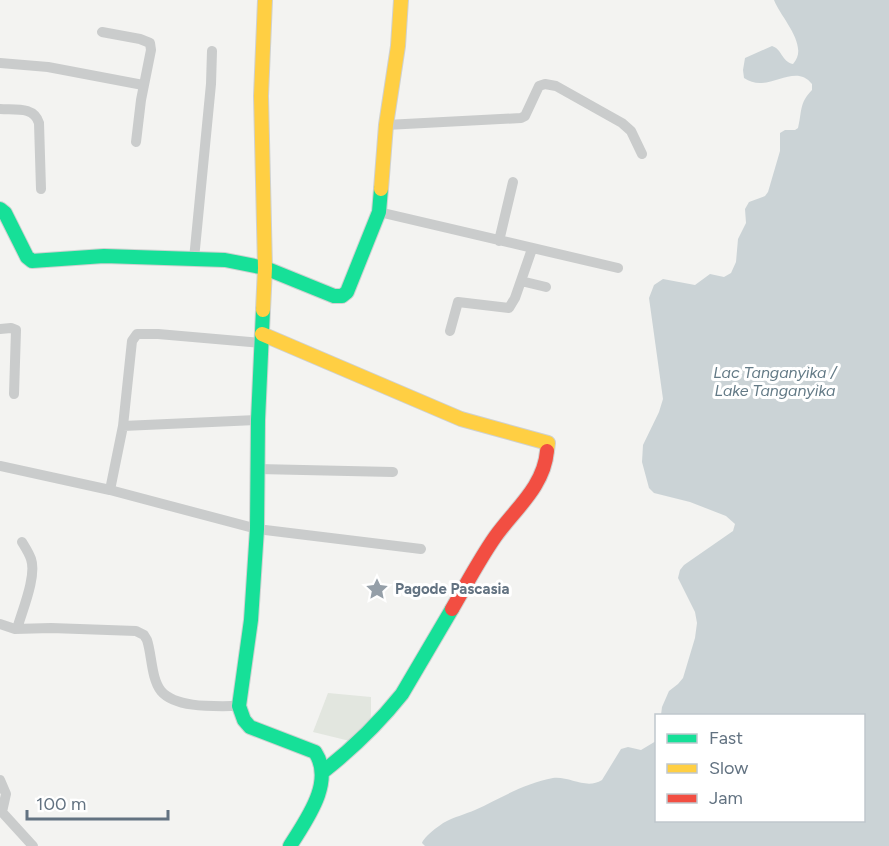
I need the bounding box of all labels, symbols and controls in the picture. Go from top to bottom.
water label: Lac Tanganyika / Lake Tanganyika [713,363,838,400]
place icon: Pagode Pascasia [364,576,390,602]
place label: Pagode Pascasia [395,580,509,598]
legend [655,714,865,822]
text: Fast [709,727,743,749]
text: Slow [709,757,748,779]
scale bar [27,783,168,821]
text: Jam [709,787,743,809]
text: 100 m [36,793,86,815]

